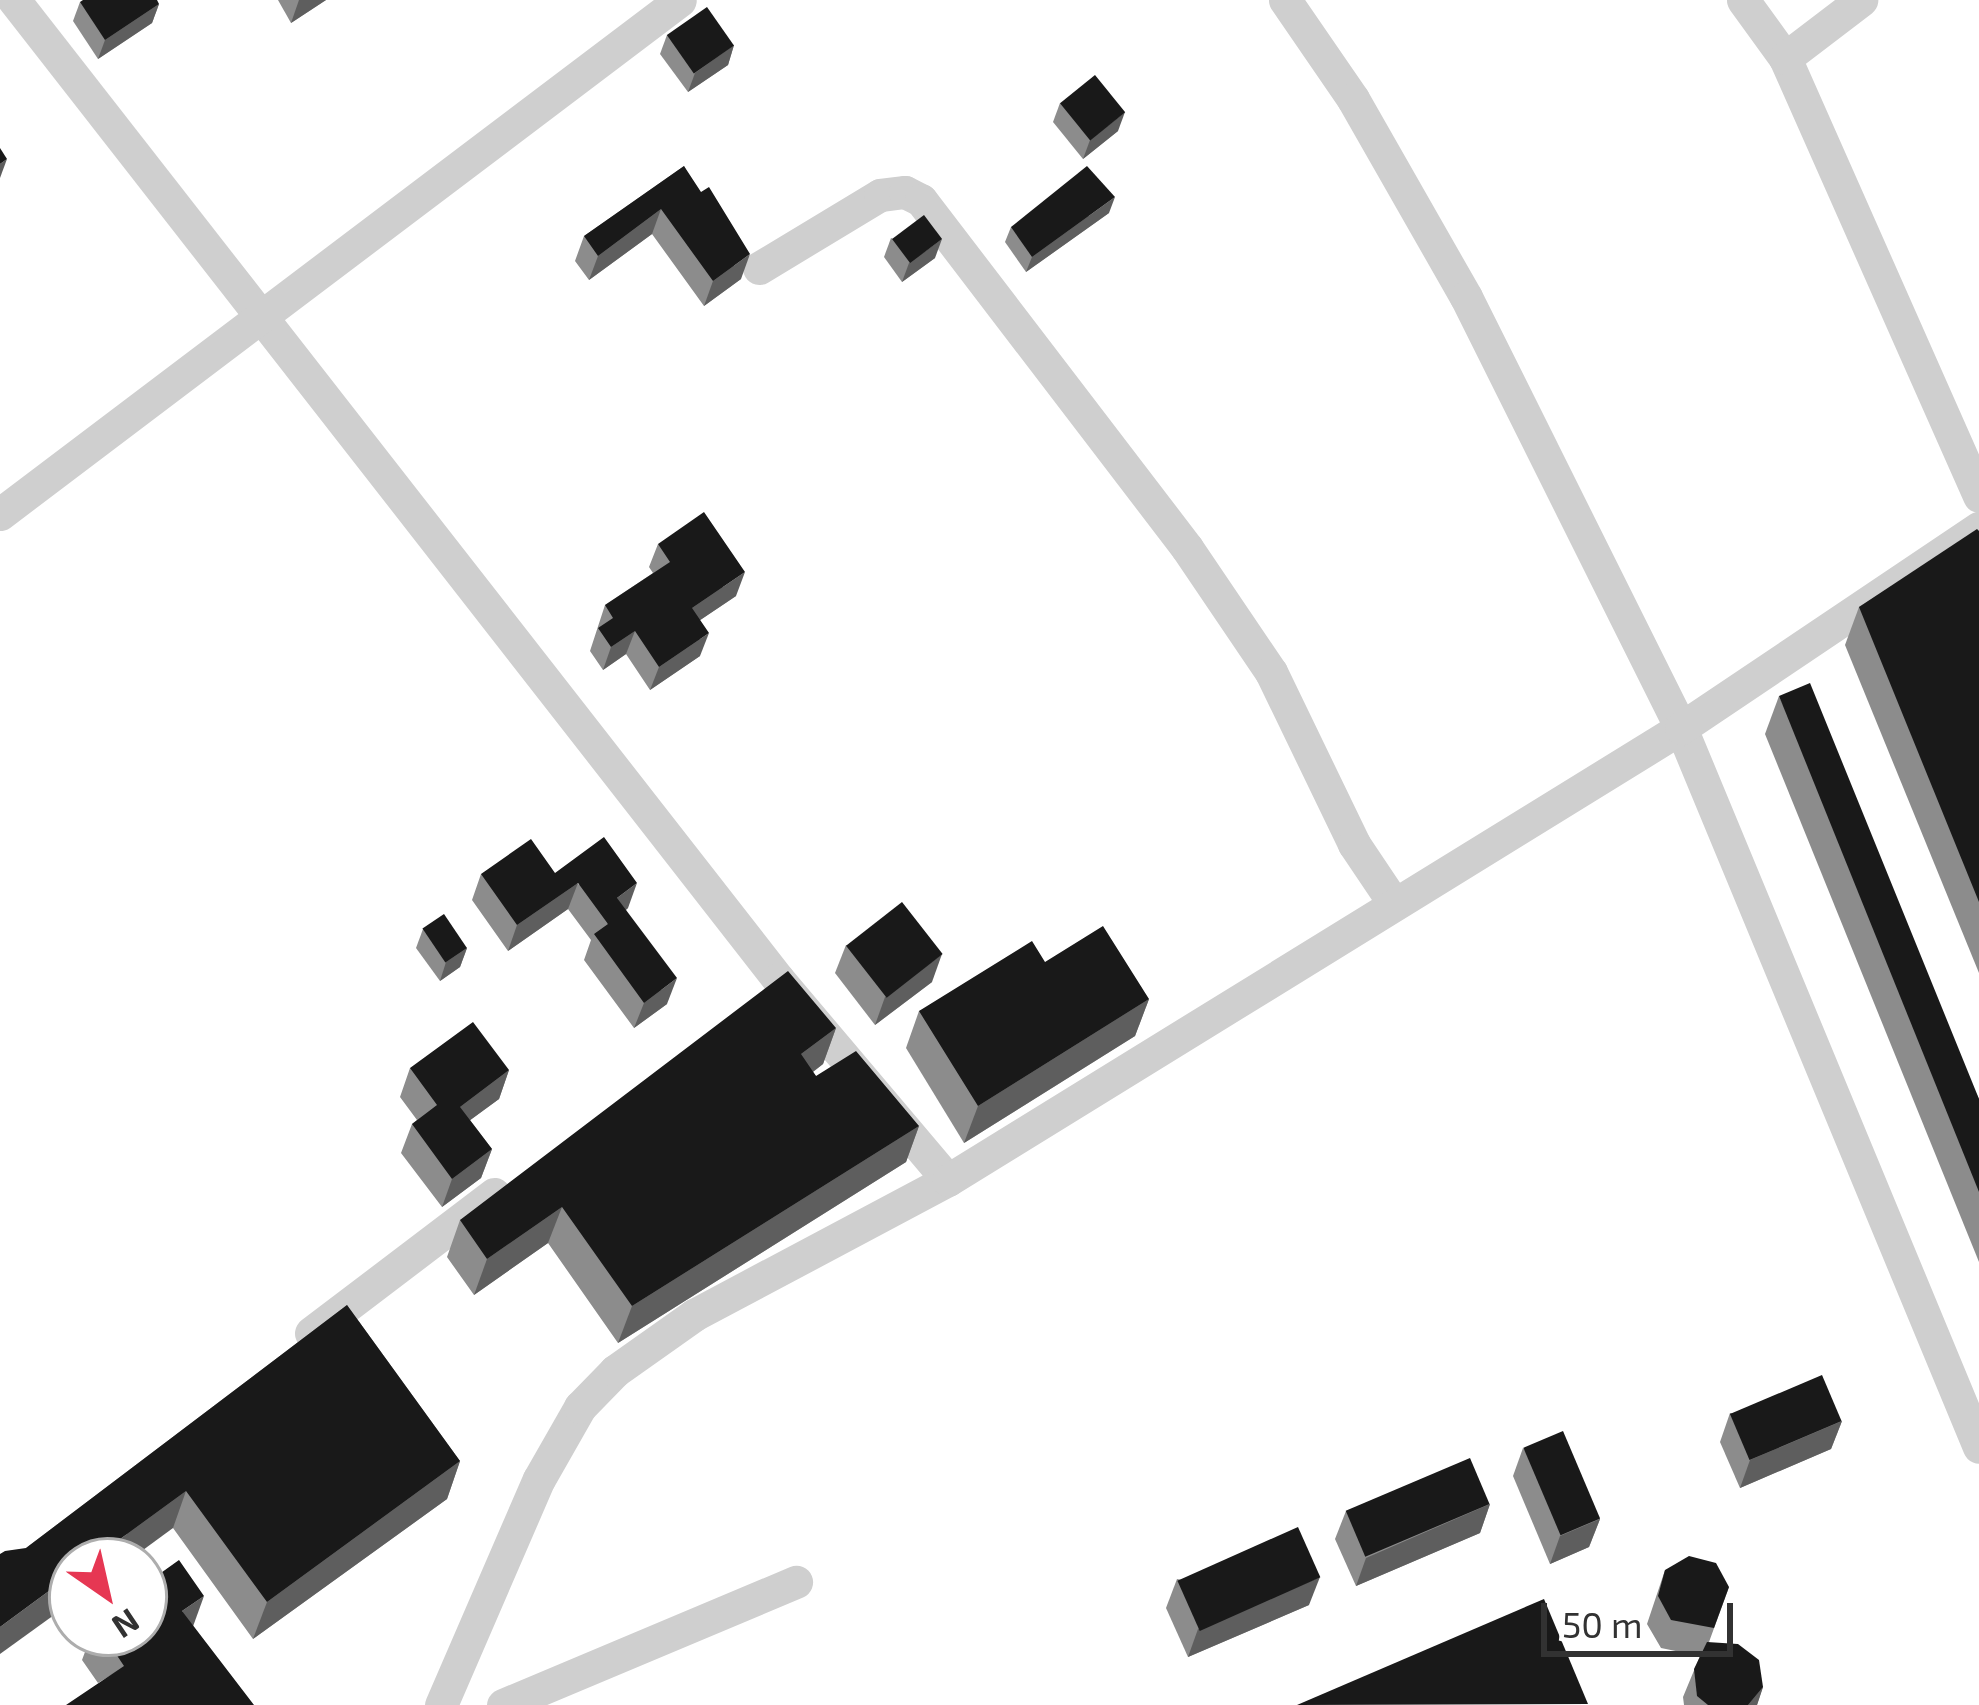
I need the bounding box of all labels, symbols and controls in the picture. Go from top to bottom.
north arrow [48,1537,168,1657]
scale bar [1547,1579,1739,1653]
text: N [105,1601,148,1648]
text: 50 m [1562,1602,1643,1645]

